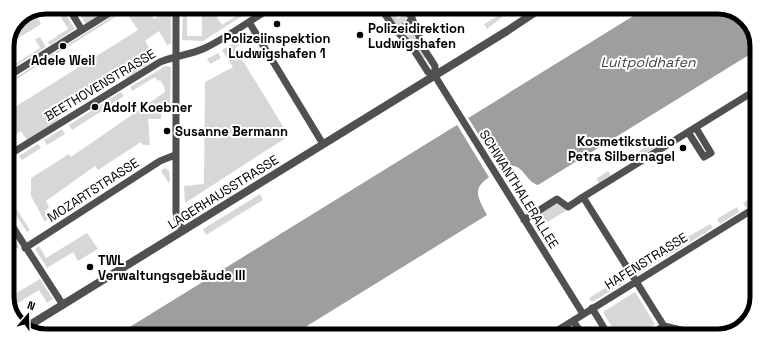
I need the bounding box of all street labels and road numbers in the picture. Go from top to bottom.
street label: BEETHOVENSTRASSE [41,45,159,125]
street label: SCHWANTHALERALLEE [476,127,562,251]
street label: LAGERHAUSSTRASSE [165,151,281,233]
street label: MOZARTSTRASSE [44,154,142,226]
street label: HAFENSTRASSE [601,229,691,293]

